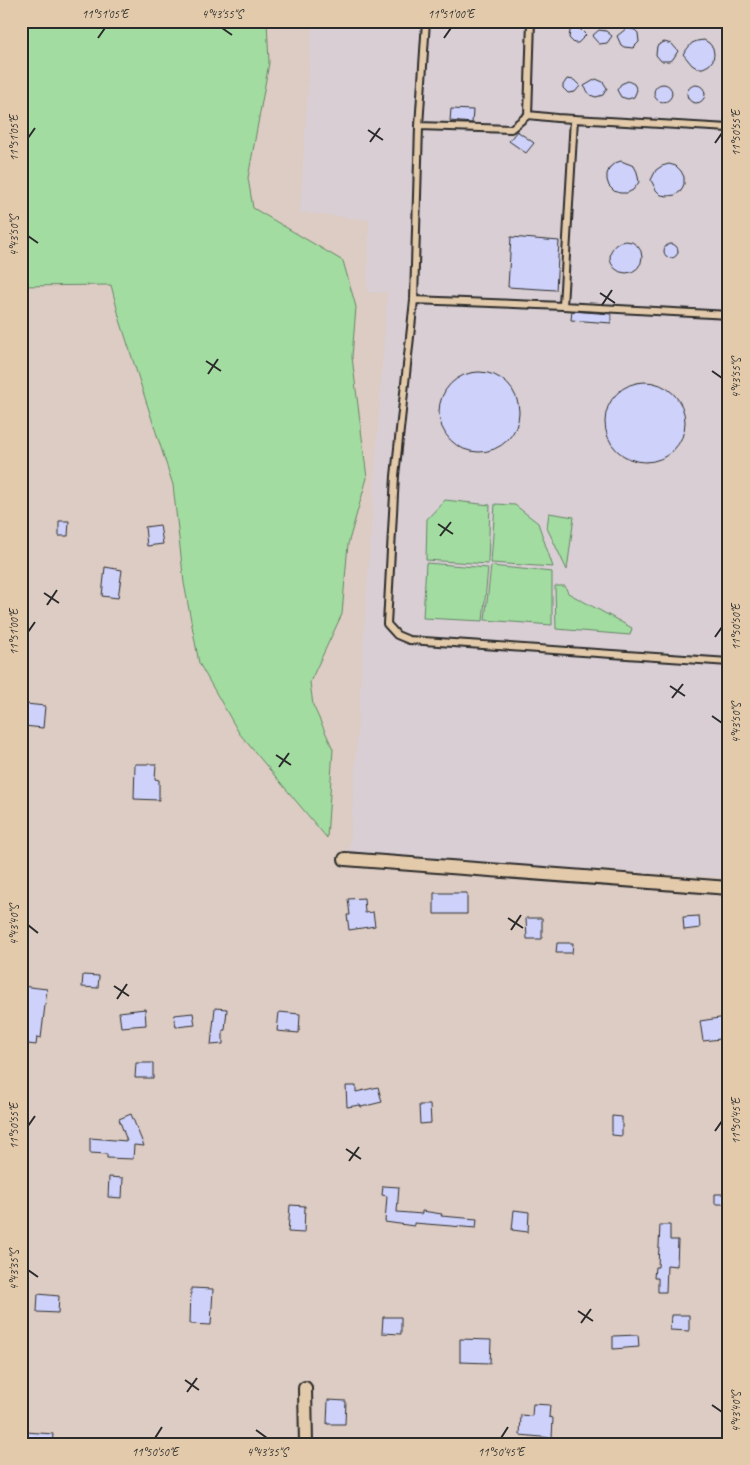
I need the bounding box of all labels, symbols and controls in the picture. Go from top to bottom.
text: 11°51'05"E [82,6,130,22]
text: 4°43'55"S [202,6,244,22]
text: 11°51'00"E [428,6,476,22]
text: 11°50'55"E [728,108,744,156]
text: 11°51'05"E [6,113,22,161]
text: 4°43'50"S [6,214,22,256]
text: 4°43'55"S [728,356,744,398]
text: 11°50'50"E [728,602,744,650]
text: 11°51'00"E [6,607,22,655]
text: 4°43'50"S [728,701,744,743]
text: 4°43'40"S [6,903,22,945]
text: 11°50'45"E [728,1096,744,1144]
text: 11°50'55"E [6,1101,22,1149]
text: 4°43'35"S [6,1248,22,1290]
text: 4°43'40"S [728,1390,744,1432]
text: 11°50'50"E [132,1444,180,1460]
text: 4°43'35"S [247,1444,289,1460]
text: 11°50'45"E [478,1444,526,1460]

